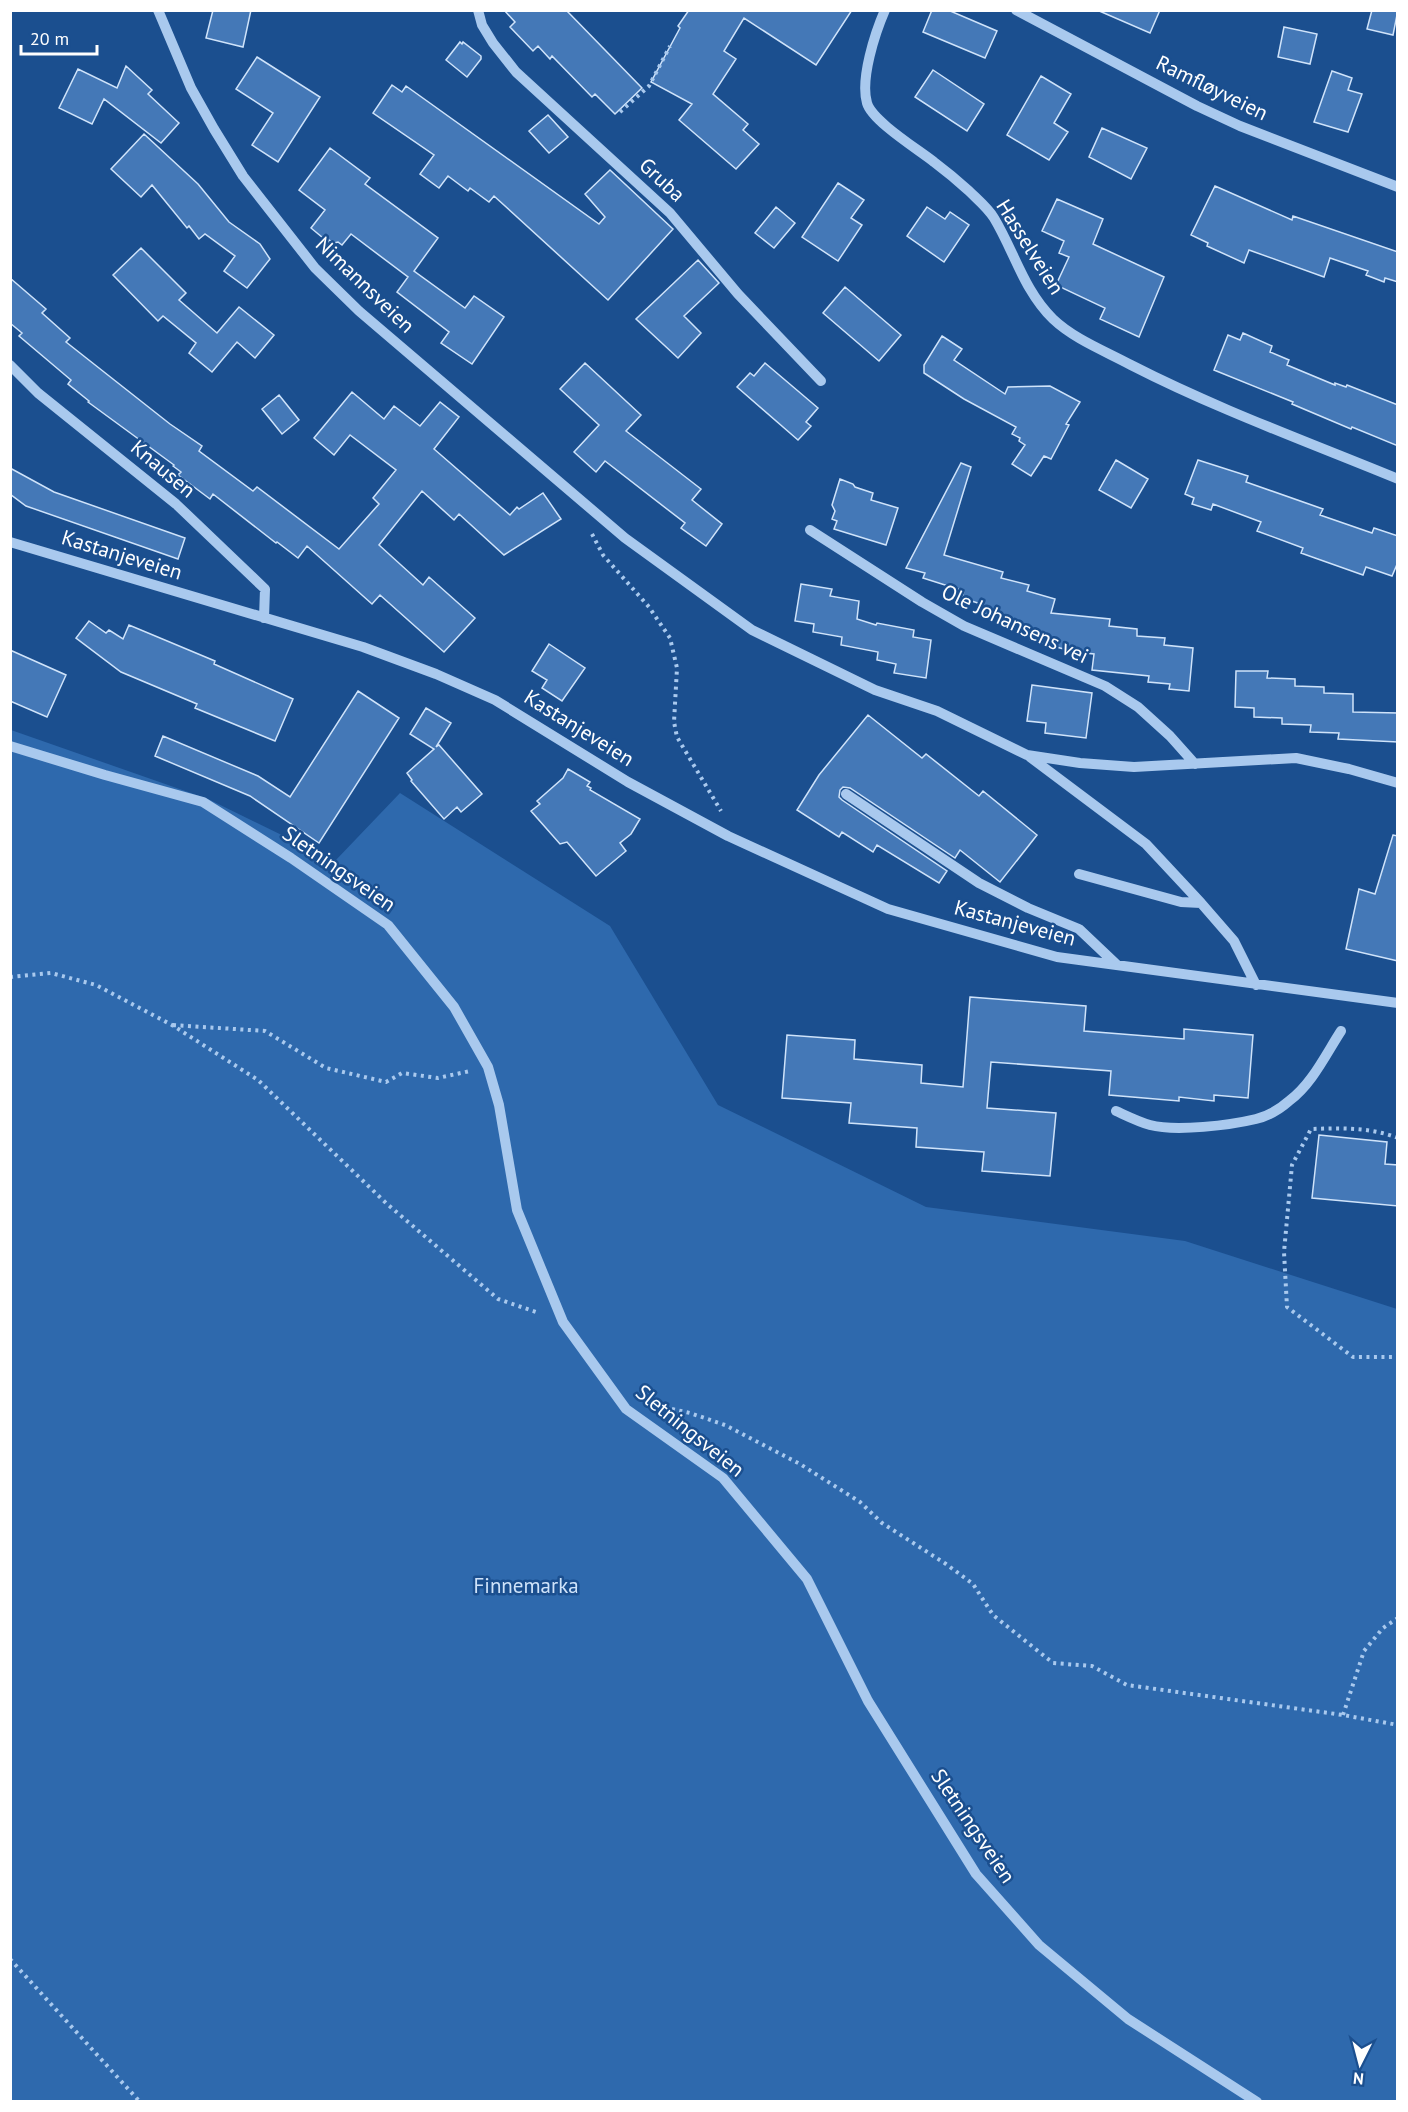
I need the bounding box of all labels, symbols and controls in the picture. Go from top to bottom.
scale bar [21,18,98,56]
text: 20 m [30,27,69,50]
street label: Ramfløyveien [1152,49,1273,126]
street label: Gruba [634,152,691,208]
street label: Hasselveien [991,194,1070,299]
street label: Nimannsveien [310,231,421,339]
street label: Knausen [125,434,201,504]
street label: Kastanjeveien [59,523,186,586]
street label: Ole Johansens vei [938,578,1093,669]
street label: Kastanjeveien [519,683,639,772]
street label: Sletningsveien [277,820,401,918]
street label: Kastanjeveien [951,893,1079,952]
street label: Sletningsveien [630,1379,750,1483]
park label: Finnemarka [473,1572,579,1599]
street label: Sletningsveien [925,1763,1022,1888]
north arrow [1330,2034,1390,2094]
text: N [1352,2068,1365,2089]

